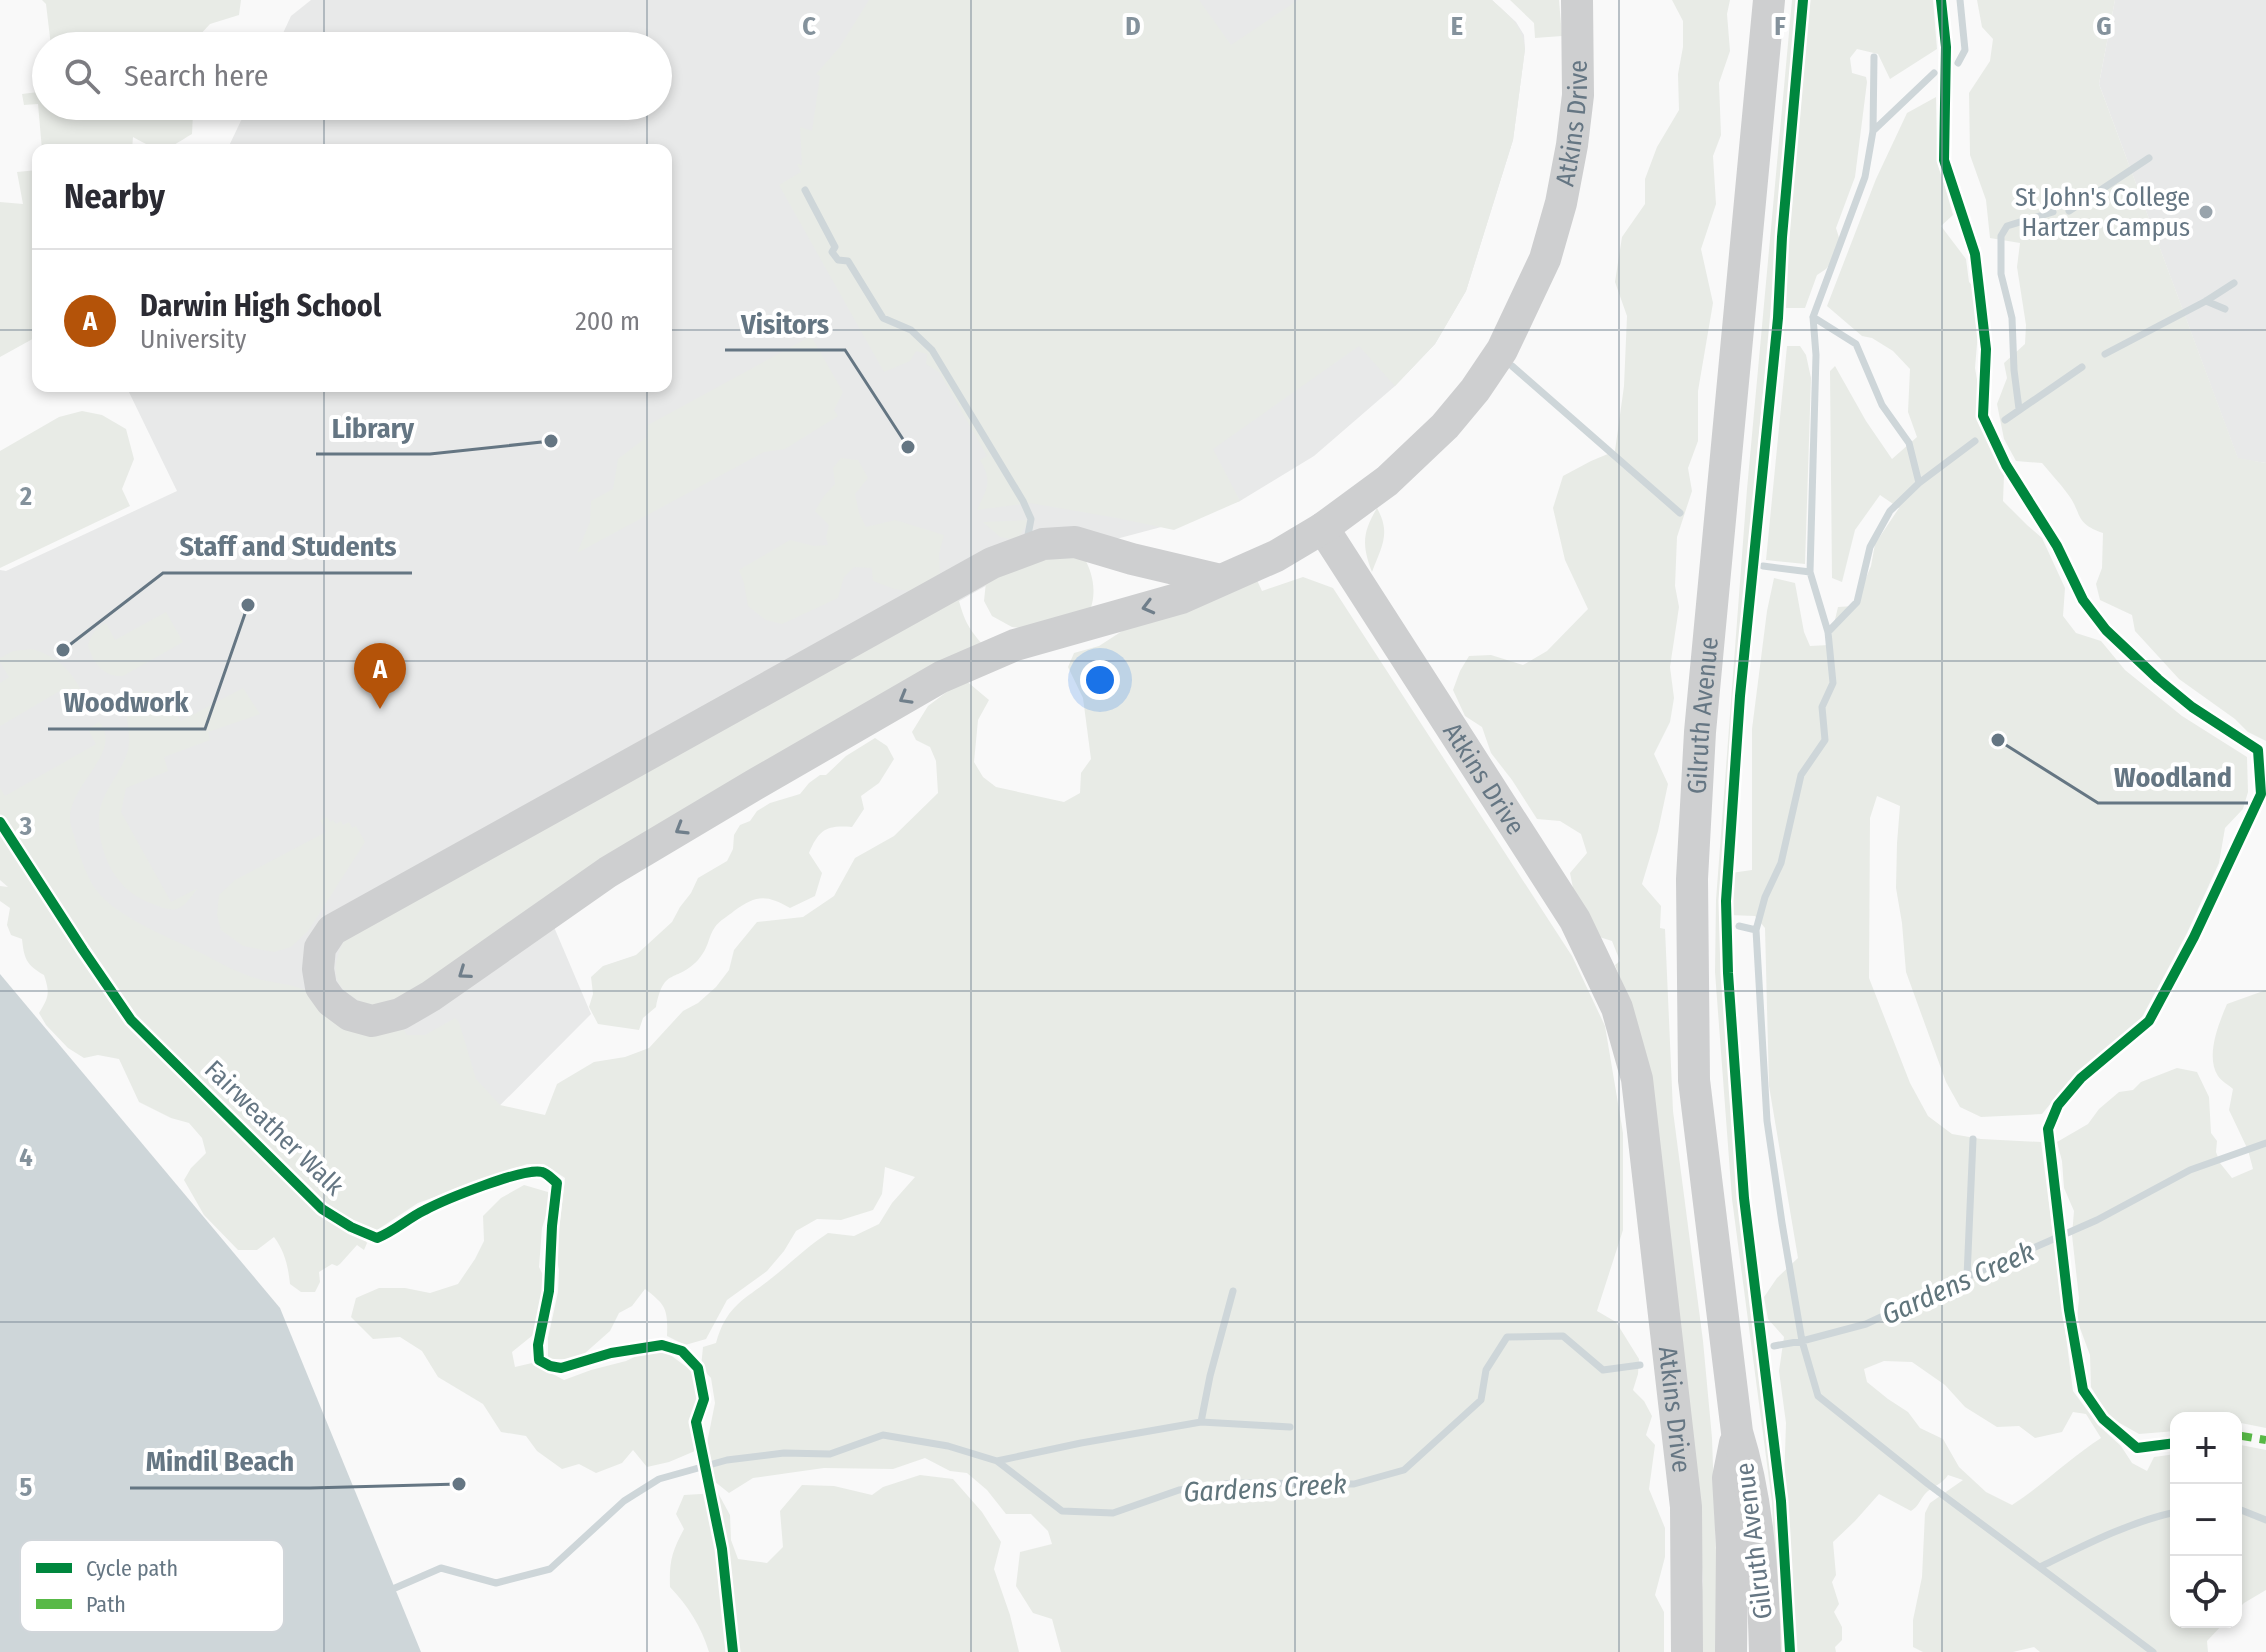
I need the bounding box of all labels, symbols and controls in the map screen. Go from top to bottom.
text: C [802,11,816,42]
text: D [1125,11,1141,42]
text: E [1451,11,1463,42]
text: F [1774,11,1786,42]
text: G [2096,11,2112,42]
search box [32,32,672,120]
icon: search [60,54,104,98]
text: Search here [124,58,269,94]
street label: Atkins Drive [1549,60,1594,189]
text: Nearby [64,176,165,217]
place label: St John's College Hartzer Campus [2015,182,2190,243]
marker: St John's College Hartzer Campus [2197,203,2215,221]
text: Darwin High School [140,288,381,324]
callout: Visitors [725,298,845,350]
text: A [83,306,97,337]
text: 200 m [575,306,640,337]
text: Visitors [740,308,829,341]
text: University [140,324,246,355]
callout: Library [316,402,430,454]
text: Library [332,412,415,445]
text: 2 [19,481,32,512]
callout: Staff and Students [163,521,412,573]
text: Staff and Students [179,530,397,563]
one-way arrow [1142,598,1155,615]
street label: Gilruth Avenue [1681,636,1724,795]
pin: A [354,643,406,709]
your location [1080,660,1120,700]
callout: Woodwork [48,677,205,729]
text: Woodwork [63,686,189,719]
one-way arrow [900,688,914,704]
street label: Atkins Drive [1437,717,1531,840]
callout: Woodland [2098,751,2248,803]
text: Woodland [2114,761,2232,794]
text: 3 [19,811,32,842]
one-way arrow [675,819,690,834]
one-way arrow [459,963,473,978]
street label: Fairweather Walk [198,1054,350,1203]
text: 4 [19,1142,33,1173]
water label: Gardens Creek [1877,1235,2039,1331]
street label: Atkins Drive [1652,1345,1697,1474]
map controls [2170,1412,2242,1628]
button: + [2170,1412,2242,1484]
callout: Mindil Beach [130,1436,310,1488]
text: Mindil Beach [146,1445,294,1478]
street label: Gilruth Avenue [1729,1461,1779,1621]
water label: Gardens Creek [1183,1467,1348,1509]
text: 5 [20,1472,33,1503]
button: − [2170,1484,2242,1556]
legend [20,1540,284,1632]
text: Cycle path [86,1555,178,1582]
button: locate [2170,1556,2242,1628]
text: Path [86,1591,126,1618]

